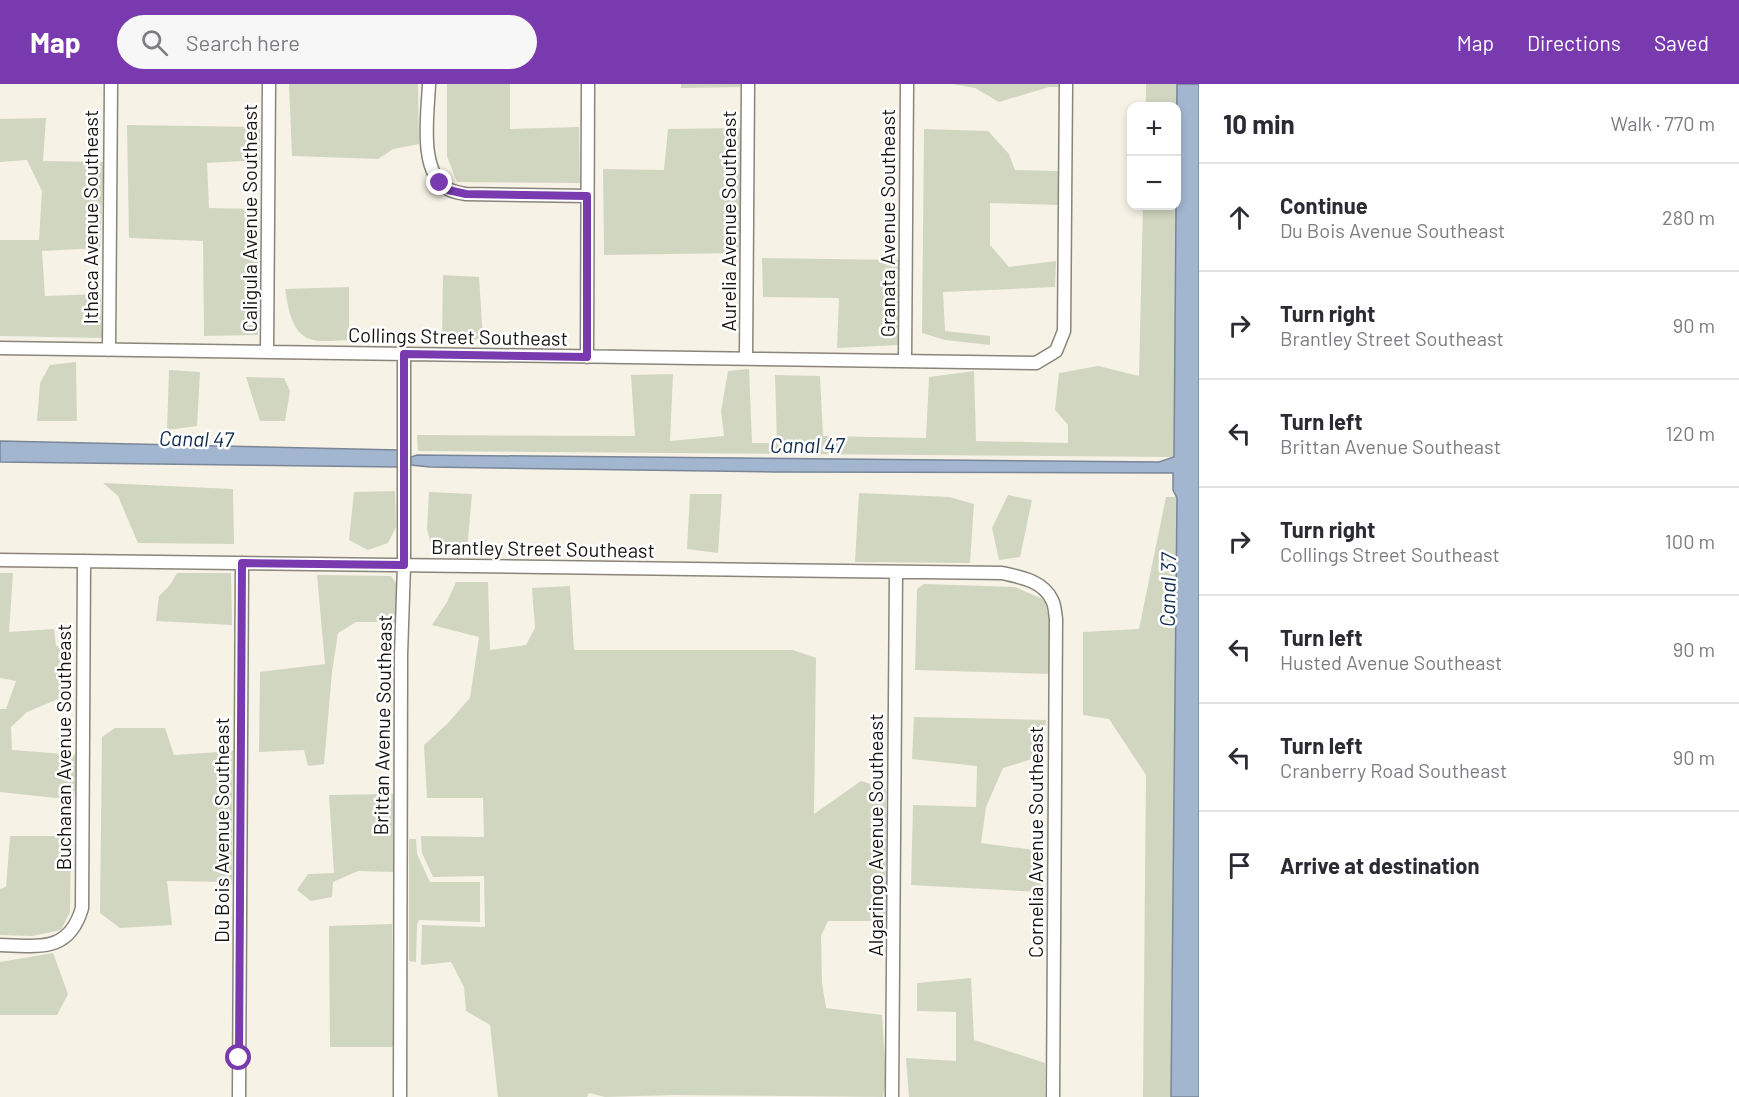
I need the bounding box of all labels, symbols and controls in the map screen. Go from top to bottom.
search box [117,15,537,69]
text: Map [30,25,81,59]
icon: search [138,26,171,59]
text: Search here [186,29,300,55]
text: Map [1457,30,1494,55]
text: Directions [1527,30,1621,55]
text: Saved [1654,30,1709,55]
map controls [1127,102,1181,210]
button: + [1127,102,1181,156]
street label: Caligula Avenue Southeast [237,104,261,332]
text: 10 min [1223,108,1295,139]
street label: Granata Avenue Southeast [875,109,899,337]
street label: Ithaca Avenue Southeast [78,110,102,324]
street label: Aurelia Avenue Southeast [716,110,740,332]
text: Walk · 770 m [1611,111,1715,135]
button: − [1127,156,1181,210]
route end [426,169,452,195]
text: Continue [1280,192,1368,218]
icon: ahead [1223,201,1256,234]
text: 280 m [1662,205,1715,229]
text: Du Bois Avenue Southeast [1280,218,1505,242]
text: Turn right [1280,300,1375,326]
icon: right [1223,309,1256,342]
text: 90 m [1673,313,1715,337]
street label: Collings Street Southeast [348,322,568,350]
text: Brantley Street Southeast [1280,326,1504,350]
text: Turn left [1280,408,1363,434]
icon: left [1223,417,1256,450]
text: 120 m [1665,421,1715,445]
water label: Canal 47 [159,425,235,451]
water label: Canal 47 [770,432,846,457]
text: Brittan Avenue Southeast [1280,434,1501,458]
text: Turn right [1280,516,1375,542]
icon: right [1223,525,1256,558]
text: 100 m [1665,529,1715,553]
street label: Brantley Street Southeast [431,534,655,562]
text: Collings Street Southeast [1280,542,1500,566]
water label: Canal 37 [1154,551,1180,627]
street label: Brittan Avenue Southeast [368,614,396,836]
street label: Buchanan Avenue Southeast [51,624,75,870]
text: Turn left [1280,624,1363,650]
icon: left [1223,633,1256,666]
text: 90 m [1673,637,1715,661]
text: Husted Avenue Southeast [1280,650,1502,674]
street label: Algaringo Avenue Southeast [863,714,887,956]
street label: Du Bois Avenue Southeast [209,717,233,943]
street label: Cornelia Avenue Southeast [1023,726,1047,958]
text: Turn left [1280,732,1363,758]
icon: left [1223,741,1256,774]
text: 90 m [1673,745,1715,769]
text: Cranberry Road Southeast [1280,758,1507,782]
icon: arrive [1223,849,1256,882]
text: Arrive at destination [1280,852,1479,878]
route start [225,1044,251,1070]

